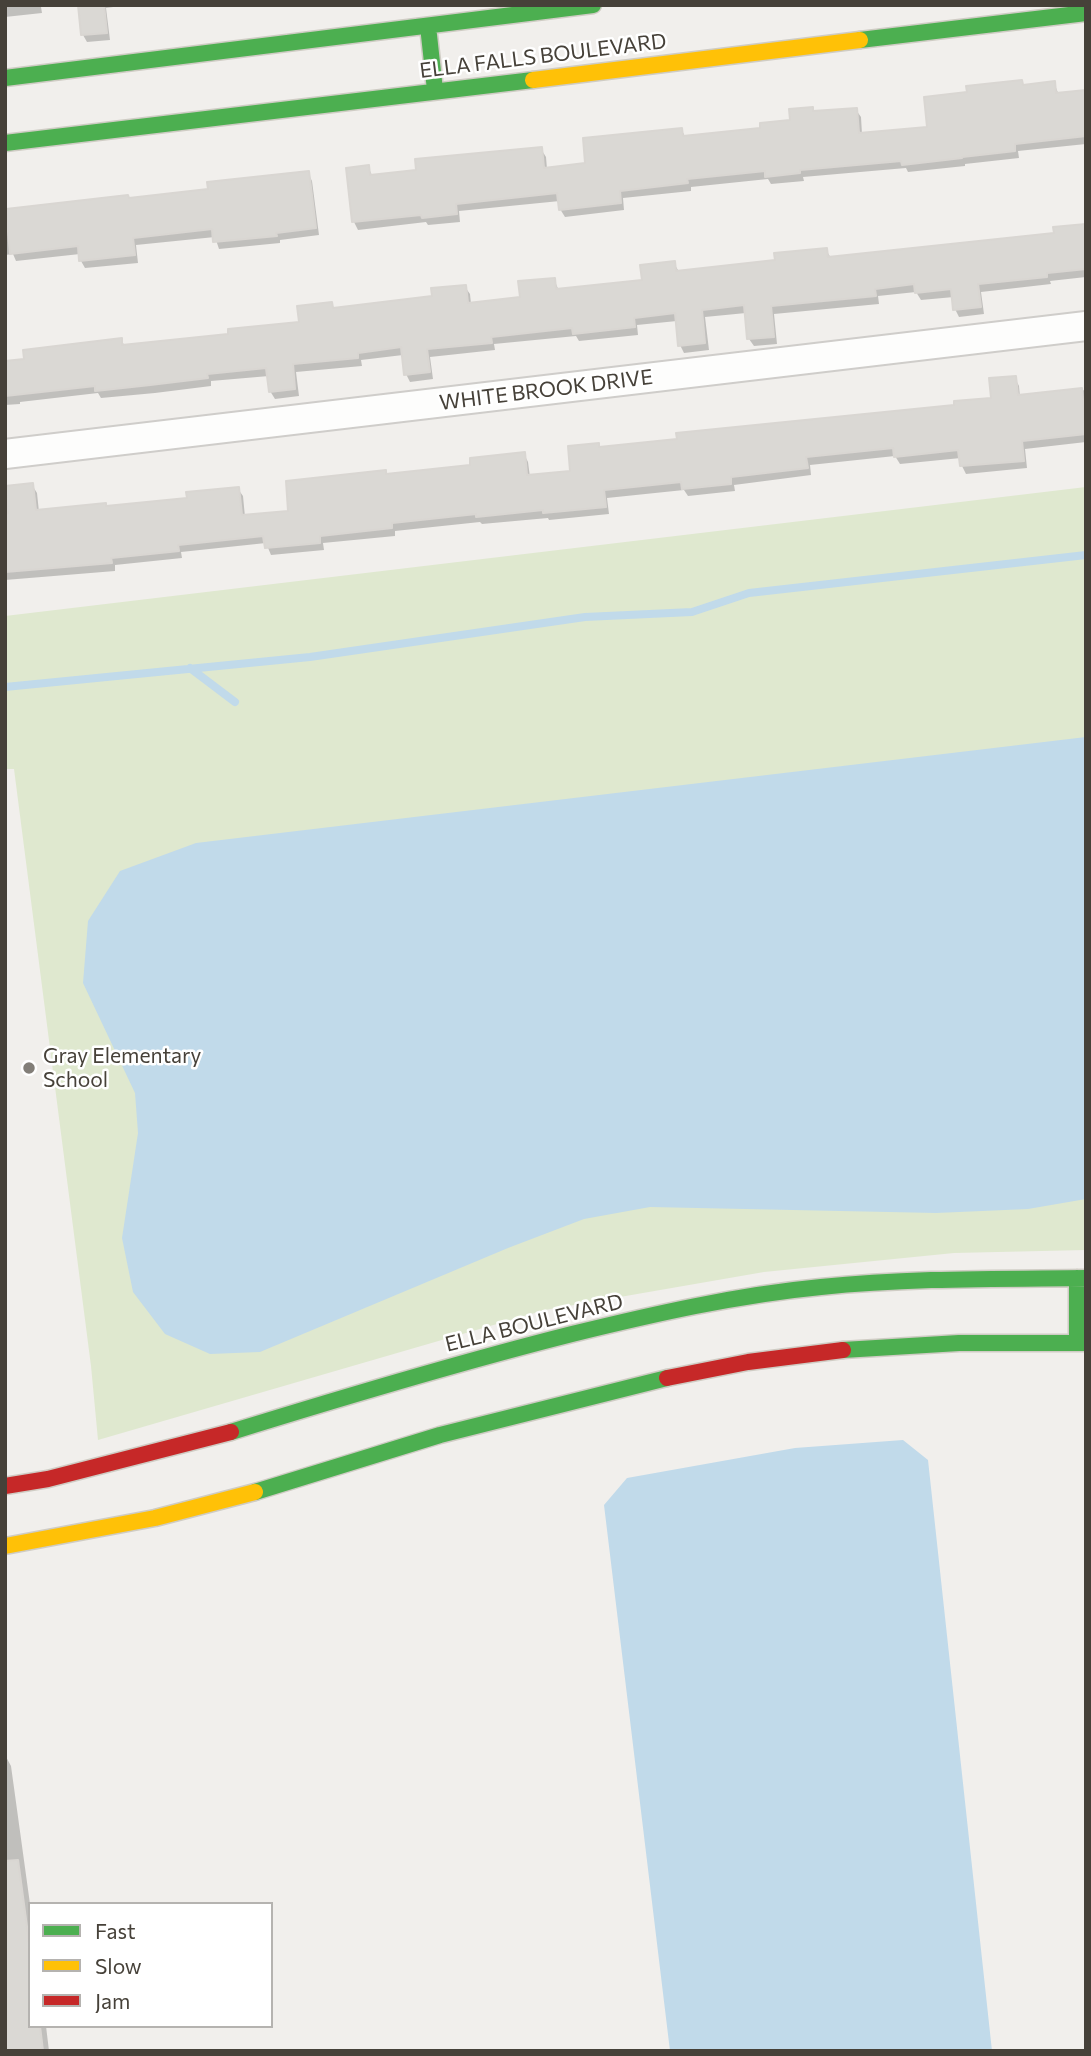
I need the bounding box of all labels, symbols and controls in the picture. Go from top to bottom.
street label: ELLA FALLS BOULEVARD [418,28,668,84]
street label: WHITE BROOK DRIVE [438,364,654,416]
place label: Gray Elementary School [43,1043,201,1093]
marker: Gray Elementary School [21,1060,37,1076]
street label: ELLA BOULEVARD [442,1289,626,1357]
legend [28,1902,273,2028]
text: Fast [95,1918,136,1943]
text: Slow [95,1953,142,1978]
text: Jam [95,1988,130,2013]

